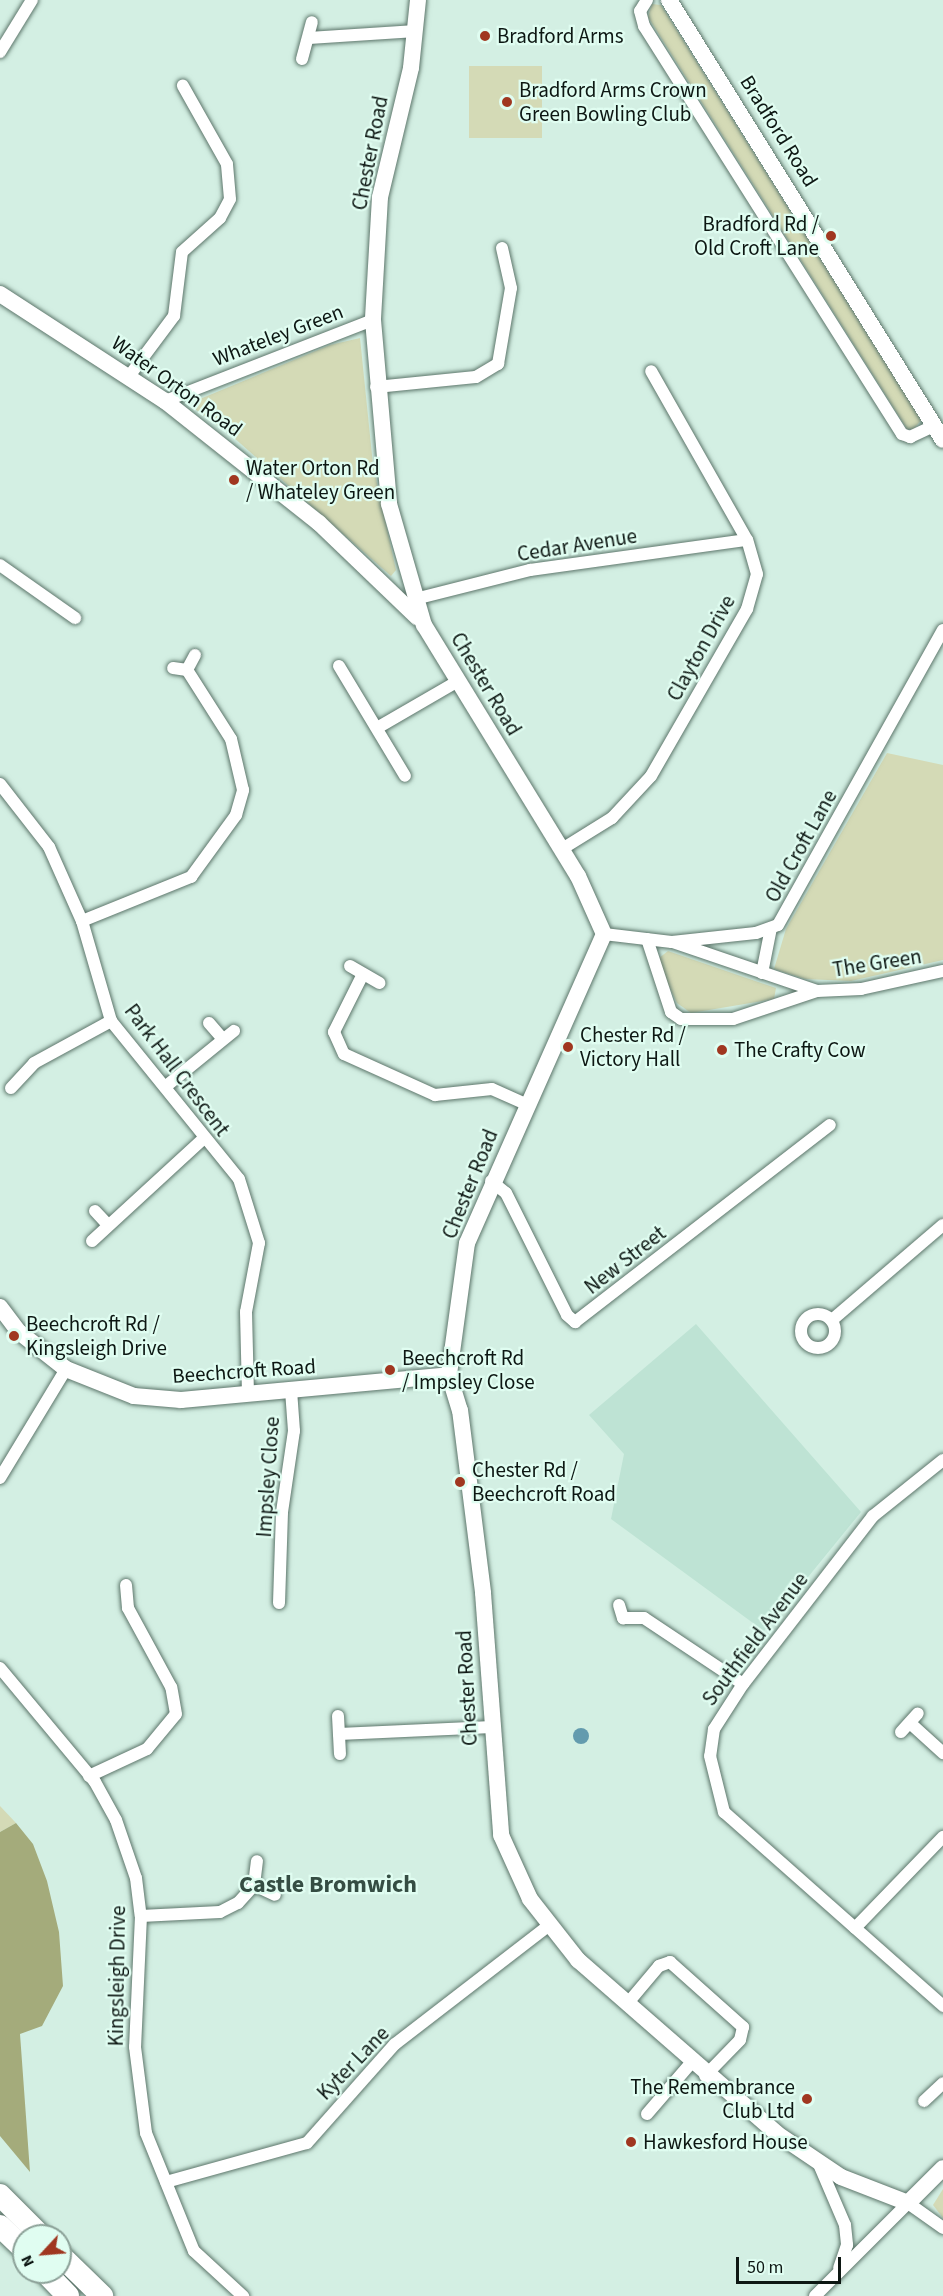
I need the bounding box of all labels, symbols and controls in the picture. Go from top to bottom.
place label: Bradford Arms [497,23,624,49]
marker: Bradford Arms [478,29,492,43]
street label: Bradford Road [735,71,823,191]
place label: Bradford Arms Crown Green Bowling Club [519,77,707,127]
street label: Chester Road [347,94,393,212]
marker: Bradford Arms Crown Green Bowling Club [500,95,514,109]
place label: Bradford Rd / Old Croft Lane [694,211,819,261]
marker: Bradford Rd / Old Croft Lane [824,229,838,243]
street label: Whateley Green [209,299,347,371]
street label: Water Orton Road [107,330,247,442]
place label: Water Orton Rd / Whateley Green [246,455,395,505]
marker: Water Orton Rd / Whateley Green [227,473,241,487]
street label: Cedar Avenue [515,523,639,567]
street label: Clayton Drive [662,591,740,705]
street label: Chester Road [445,628,527,740]
street label: Old Croft Lane [760,785,842,907]
street label: The Green [831,944,923,982]
street label: Park Hall Crescent [119,999,235,1141]
place label: Chester Rd / Victory Hall [580,1022,686,1072]
place label: The Crafty Cow [734,1037,866,1063]
marker: Chester Rd / Victory Hall [561,1040,575,1054]
marker: The Crafty Cow [715,1043,729,1057]
street label: Chester Road [437,1126,503,1242]
street label: New Street [579,1221,671,1299]
place label: Beechcroft Rd / Kingsleigh Drive [26,1311,167,1361]
marker: Beechcroft Rd / Kingsleigh Drive [7,1329,21,1343]
place label: Beechcroft Rd / Impsley Close [402,1345,535,1395]
street label: Beechcroft Road [171,1353,317,1389]
marker: Beechcroft Rd / Impsley Close [383,1363,397,1377]
street label: Impsley Close [251,1416,285,1538]
place label: Chester Rd / Beechcroft Road [472,1457,616,1507]
marker: Chester Rd / Beechcroft Road [453,1475,467,1489]
street label: Southfield Avenue [697,1567,813,1711]
street label: Chester Road [451,1629,483,1747]
district label: Castle Bromwich [239,1871,417,1899]
street label: Kingsleigh Drive [103,1905,131,2047]
street label: Kyter Lane [312,2021,394,2105]
place label: The Remembrance Club Ltd [630,2074,795,2124]
marker: The Remembrance Club Ltd [800,2092,814,2106]
place label: Hawkesford House [643,2129,808,2155]
marker: Hawkesford House [624,2135,638,2149]
north arrow [12,2224,72,2284]
scale bar [739,2245,844,2283]
text: N [15,2251,40,2271]
text: 50 m [747,2255,783,2280]

